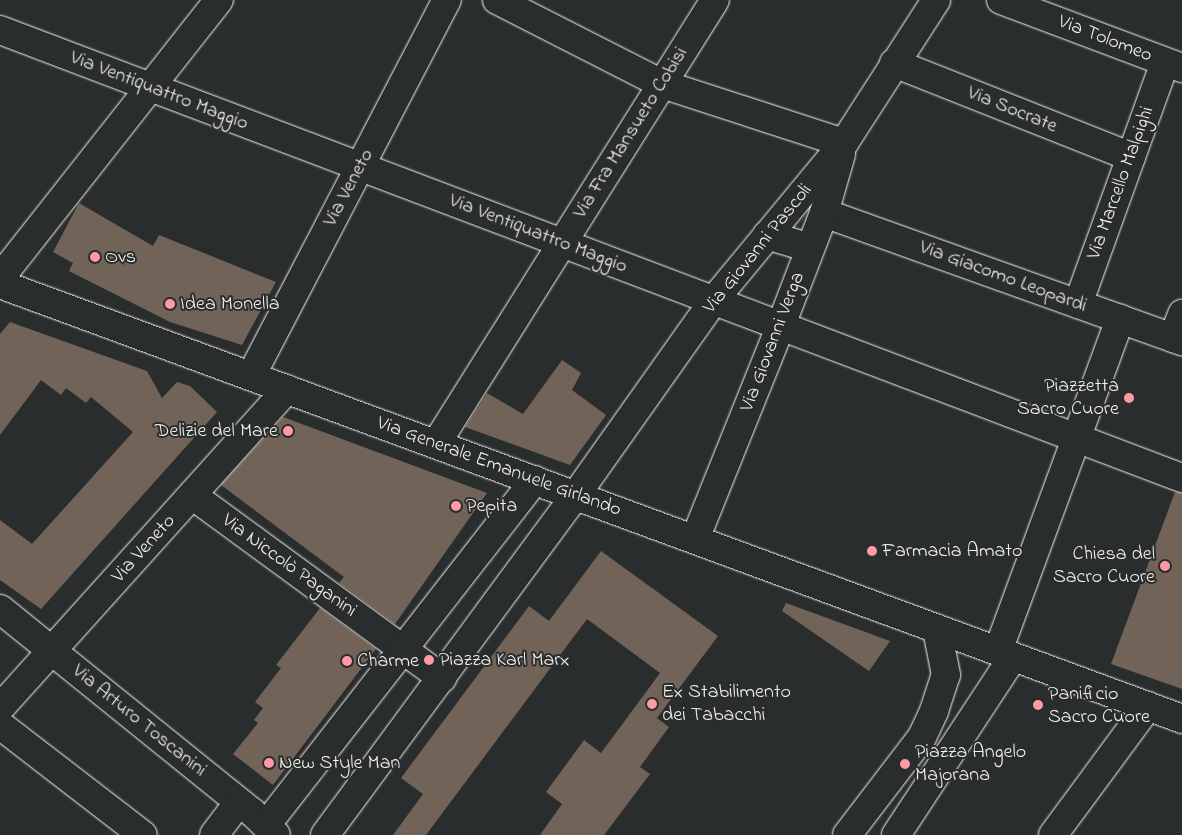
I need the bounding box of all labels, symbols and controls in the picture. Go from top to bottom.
street label: Via Tolomeo [1055,10,1155,68]
street label: Via Fra Mansueto Cobisi [569,43,693,223]
street label: Via Ventiquattro Maggio [67,46,251,136]
street label: Via Socrate [964,81,1060,139]
street label: Via Marcello Malpighi [1082,103,1160,263]
street label: Via Veneto [319,145,379,231]
street label: Via Giovanni Pascoli [698,179,818,319]
street label: Via Ventiquattro Maggio [446,189,630,279]
street label: Via Giacomo Leopardi [916,236,1090,318]
place label: Ovs [105,245,136,269]
marker: Ovs [89,251,101,263]
street label: Via Giovanni Verga [735,269,811,415]
place label: Idea Monella [180,292,280,316]
marker: Idea Monella [164,298,176,310]
place label: Piazzetta Sacro Cuore [1017,374,1119,421]
marker: Piazzetta Sacro Cuore [1123,392,1135,404]
street label: Via Generale Emanuele Girlando [373,412,625,522]
place label: Delizie del Mare [155,419,278,443]
marker: Delizie del Mare [282,425,294,437]
place label: Pepita [466,494,517,518]
marker: Pepita [450,500,462,512]
street label: Via Niccolò Paganini [217,509,361,623]
street label: Via Veneto [107,510,181,588]
place label: Farmacia Amato [882,539,1022,563]
place label: Chiesa del Sacro Cuore [1053,542,1155,589]
marker: Farmacia Amato [866,545,878,557]
marker: Chiesa del Sacro Cuore [1159,560,1171,572]
place label: Piazza Karl Marx [439,648,569,672]
place label: Charme [357,649,419,673]
marker: Piazza Karl Marx [423,654,435,666]
marker: Charme [341,655,353,667]
street label: Via Arturo Toscanini [67,659,211,783]
place label: Ex Stabilimento dei Tabacchi [662,680,791,727]
place label: Panificio Sacro Cuore [1048,682,1150,729]
marker: Ex Stabilimento dei Tabacchi [646,698,658,710]
marker: Panificio Sacro Cuore [1032,699,1044,711]
place label: Piazza Angelo Majorana [915,740,1026,787]
place label: New Style Man [279,751,400,775]
marker: New Style Man [263,757,275,769]
marker: Piazza Angelo Majorana [899,758,911,770]

